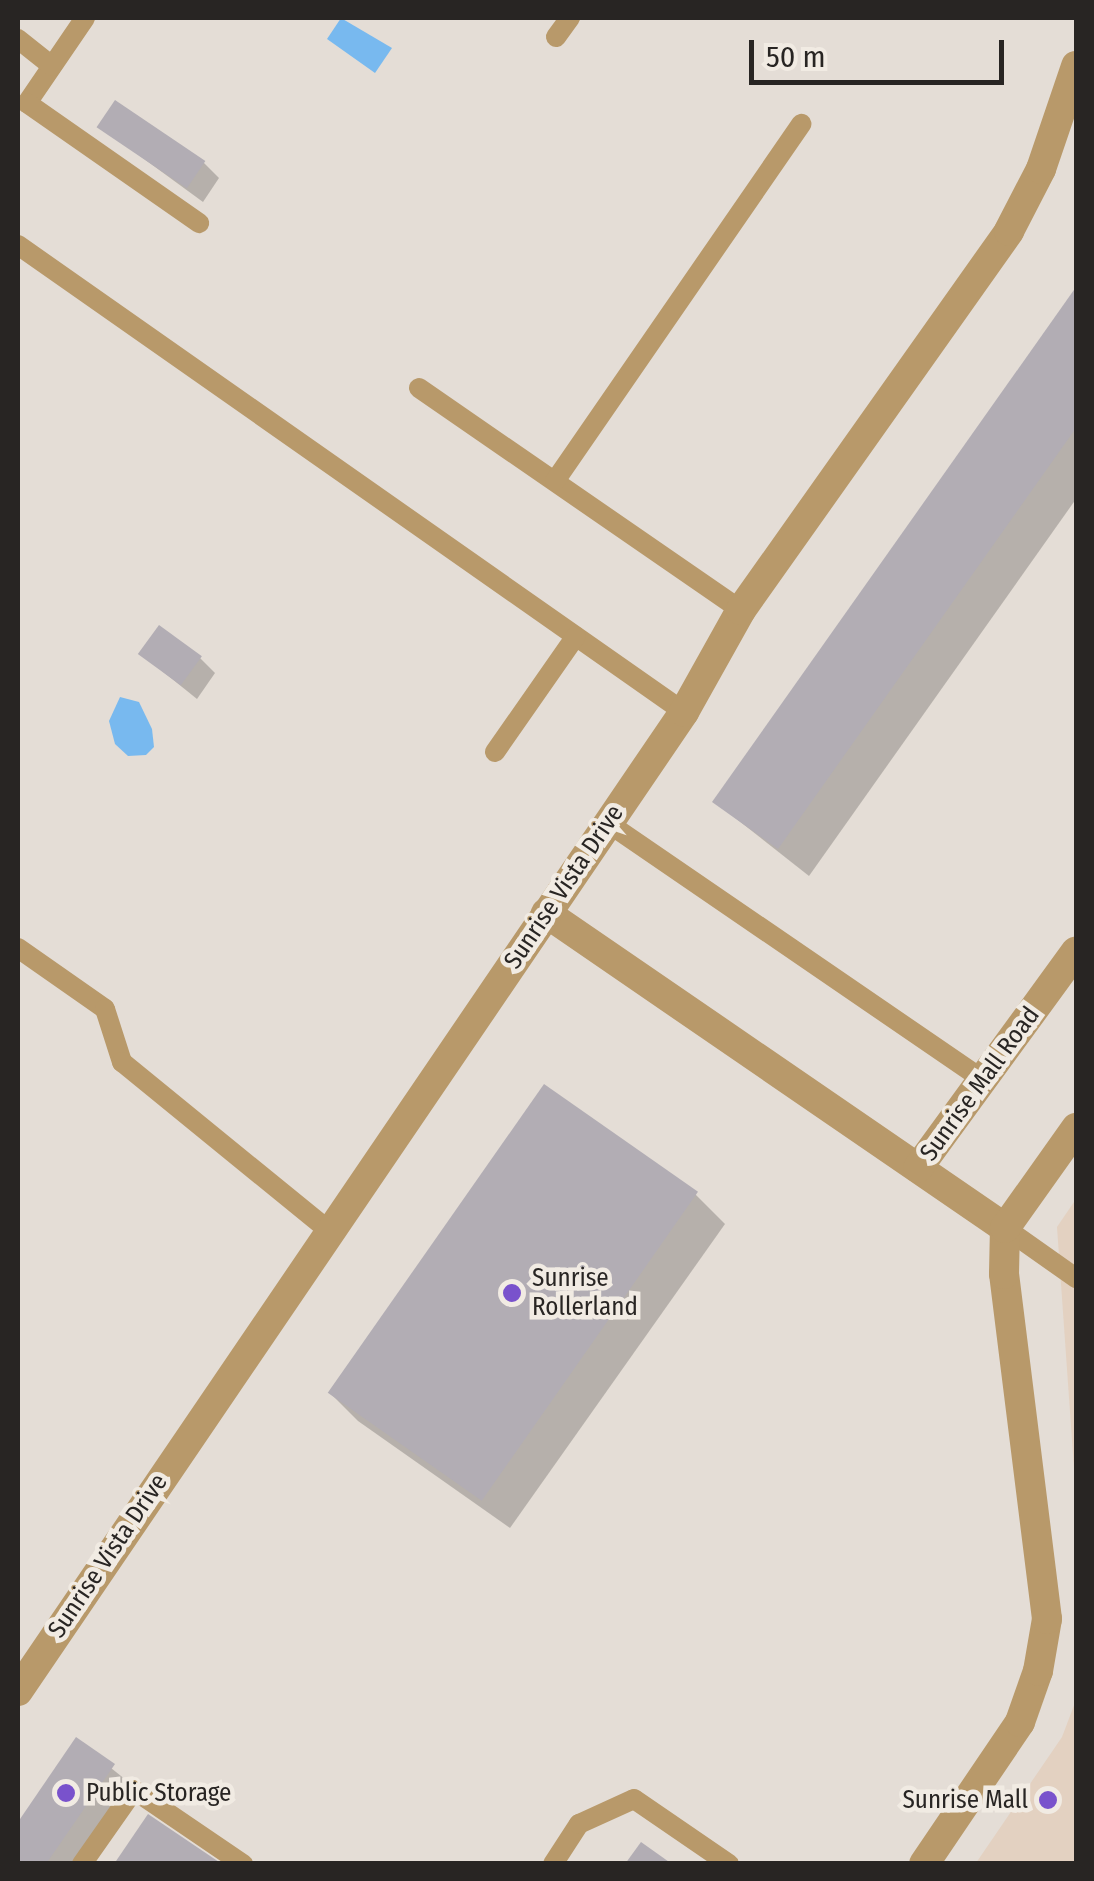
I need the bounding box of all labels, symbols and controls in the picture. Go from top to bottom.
scale bar [754,20,1009,82]
text: 50 m [766,39,826,75]
street label: Sunrise Vista Drive [498,799,630,975]
street label: Sunrise Mall Road [914,1001,1046,1167]
place label: Sunrise Rollerland [532,1264,638,1323]
marker: Sunrise Rollerland [501,1282,523,1304]
street label: Sunrise Vista Drive [42,1468,174,1644]
place label: Public Storage [86,1778,231,1808]
marker: Public Storage [55,1782,77,1804]
place label: Sunrise Mall [902,1785,1028,1815]
marker: Sunrise Mall [1037,1789,1059,1811]

